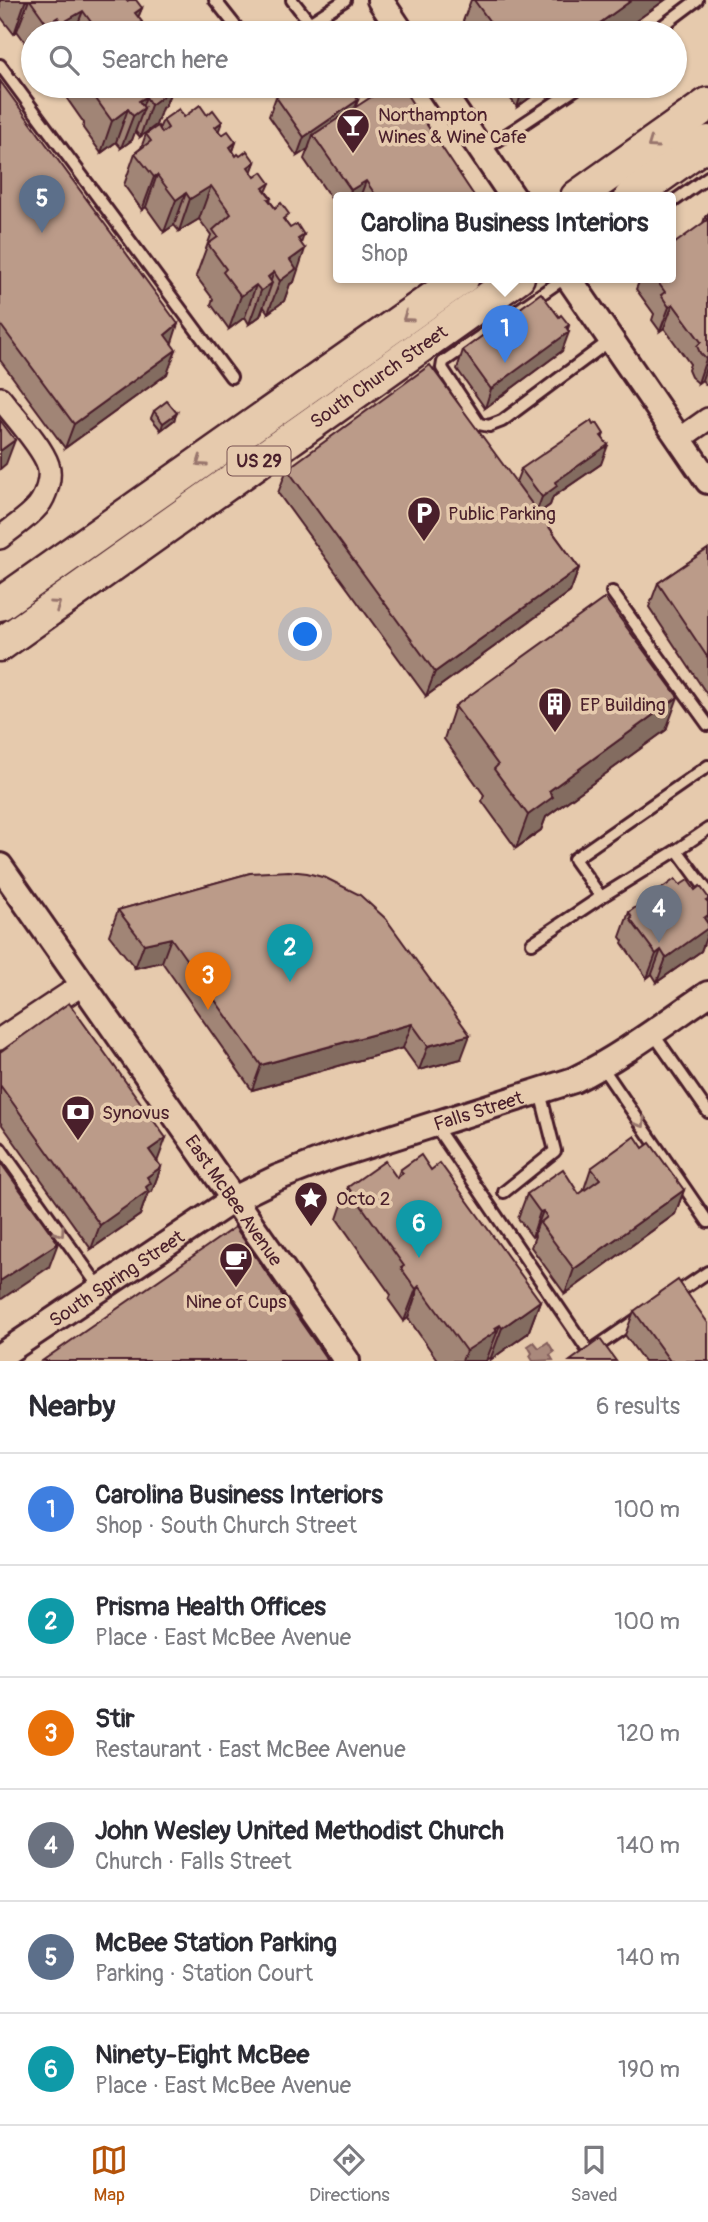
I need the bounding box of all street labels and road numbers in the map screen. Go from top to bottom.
street label: South Church Street [306,320,452,434]
road number: US 29 [228,447,290,476]
street label: Falls Street [431,1086,526,1137]
street label: East McBee Avenue [179,1131,288,1271]
street label: South Spring Street [45,1225,189,1333]

